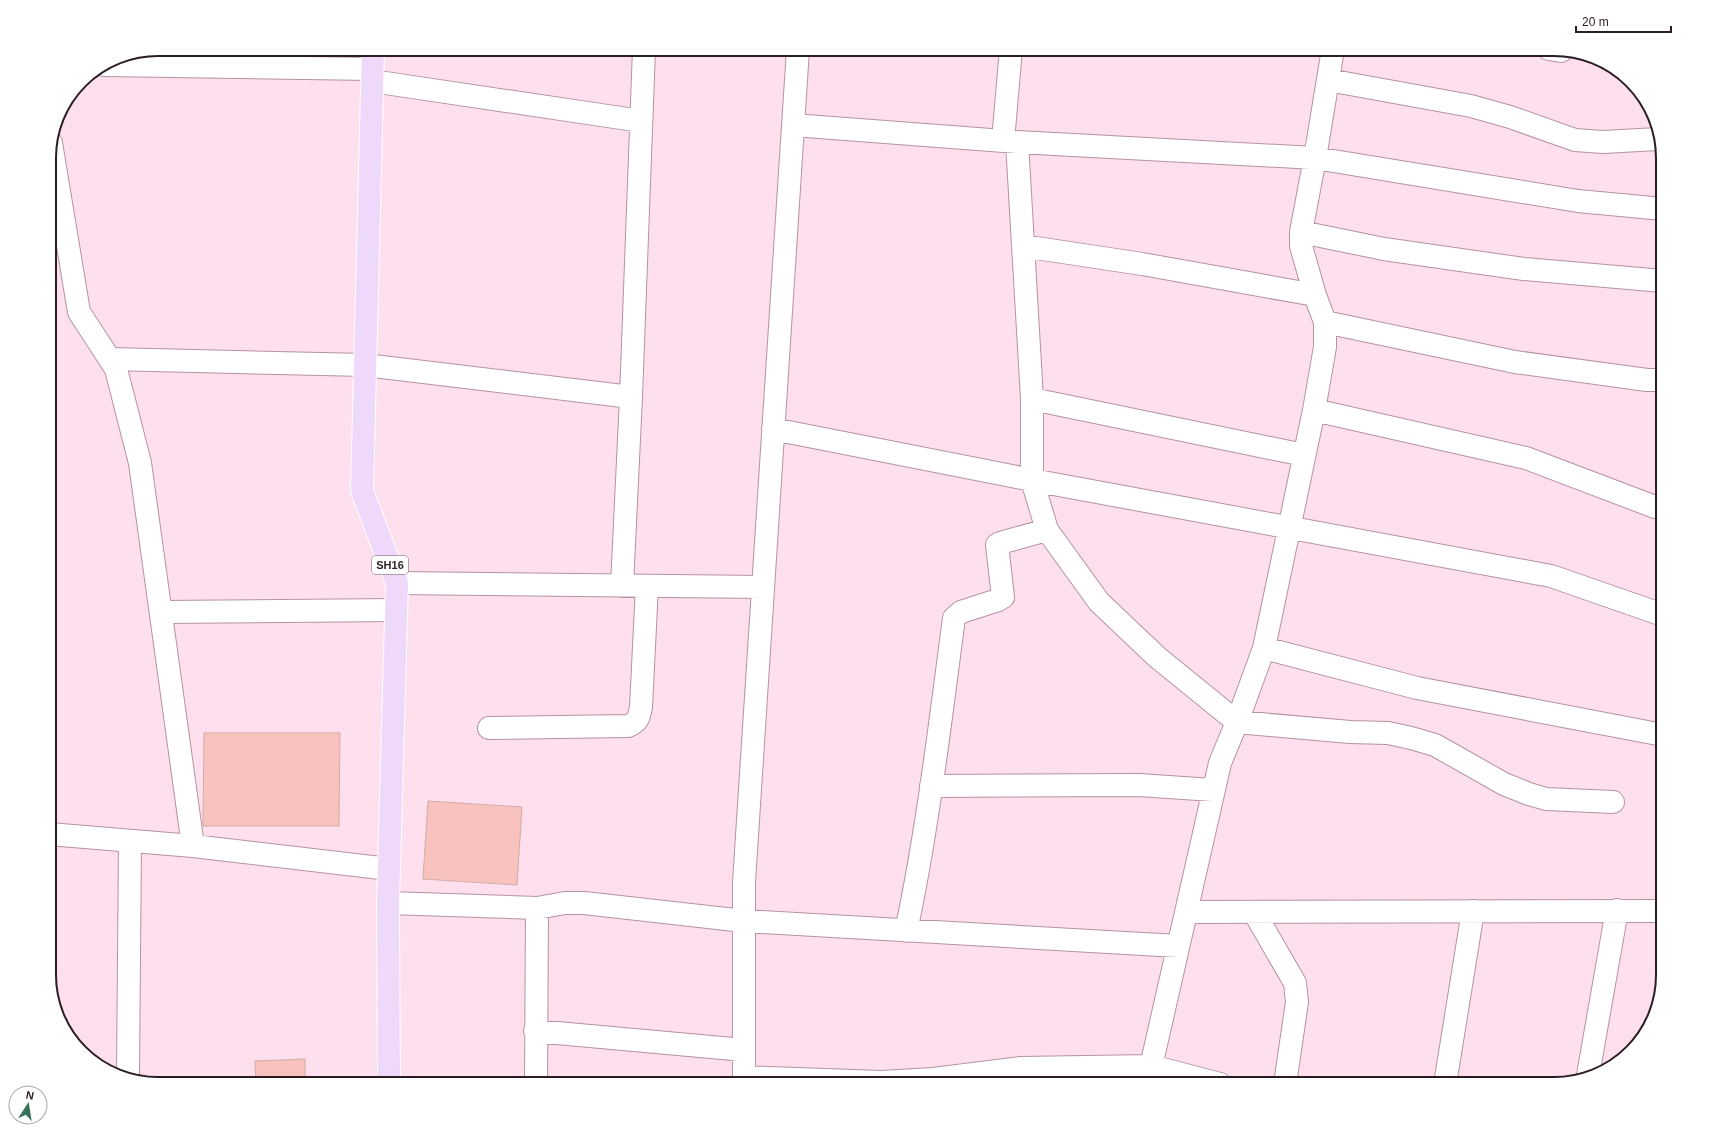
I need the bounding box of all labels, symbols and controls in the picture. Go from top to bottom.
scale bar [1576,8,1671,34]
text: 20 m [1582,15,1609,29]
road number: SH16 [372,556,408,574]
north arrow [8,1085,48,1125]
text: N [25,1089,35,1102]

